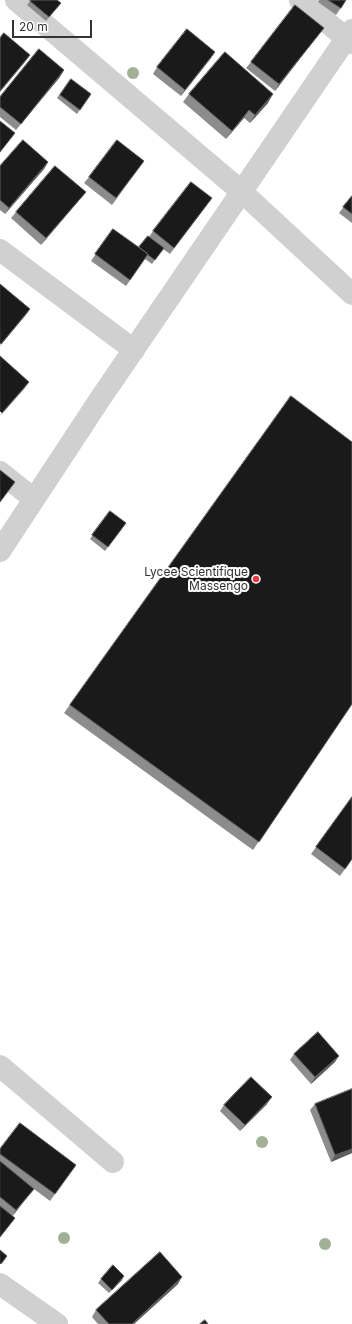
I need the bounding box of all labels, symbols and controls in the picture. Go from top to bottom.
scale bar [14,12,94,38]
text: 20 m [19,19,48,34]
place label: Lycee Scientifique Massengo [144,565,248,593]
marker: Lycee Scientifique Massengo [251,574,261,584]

